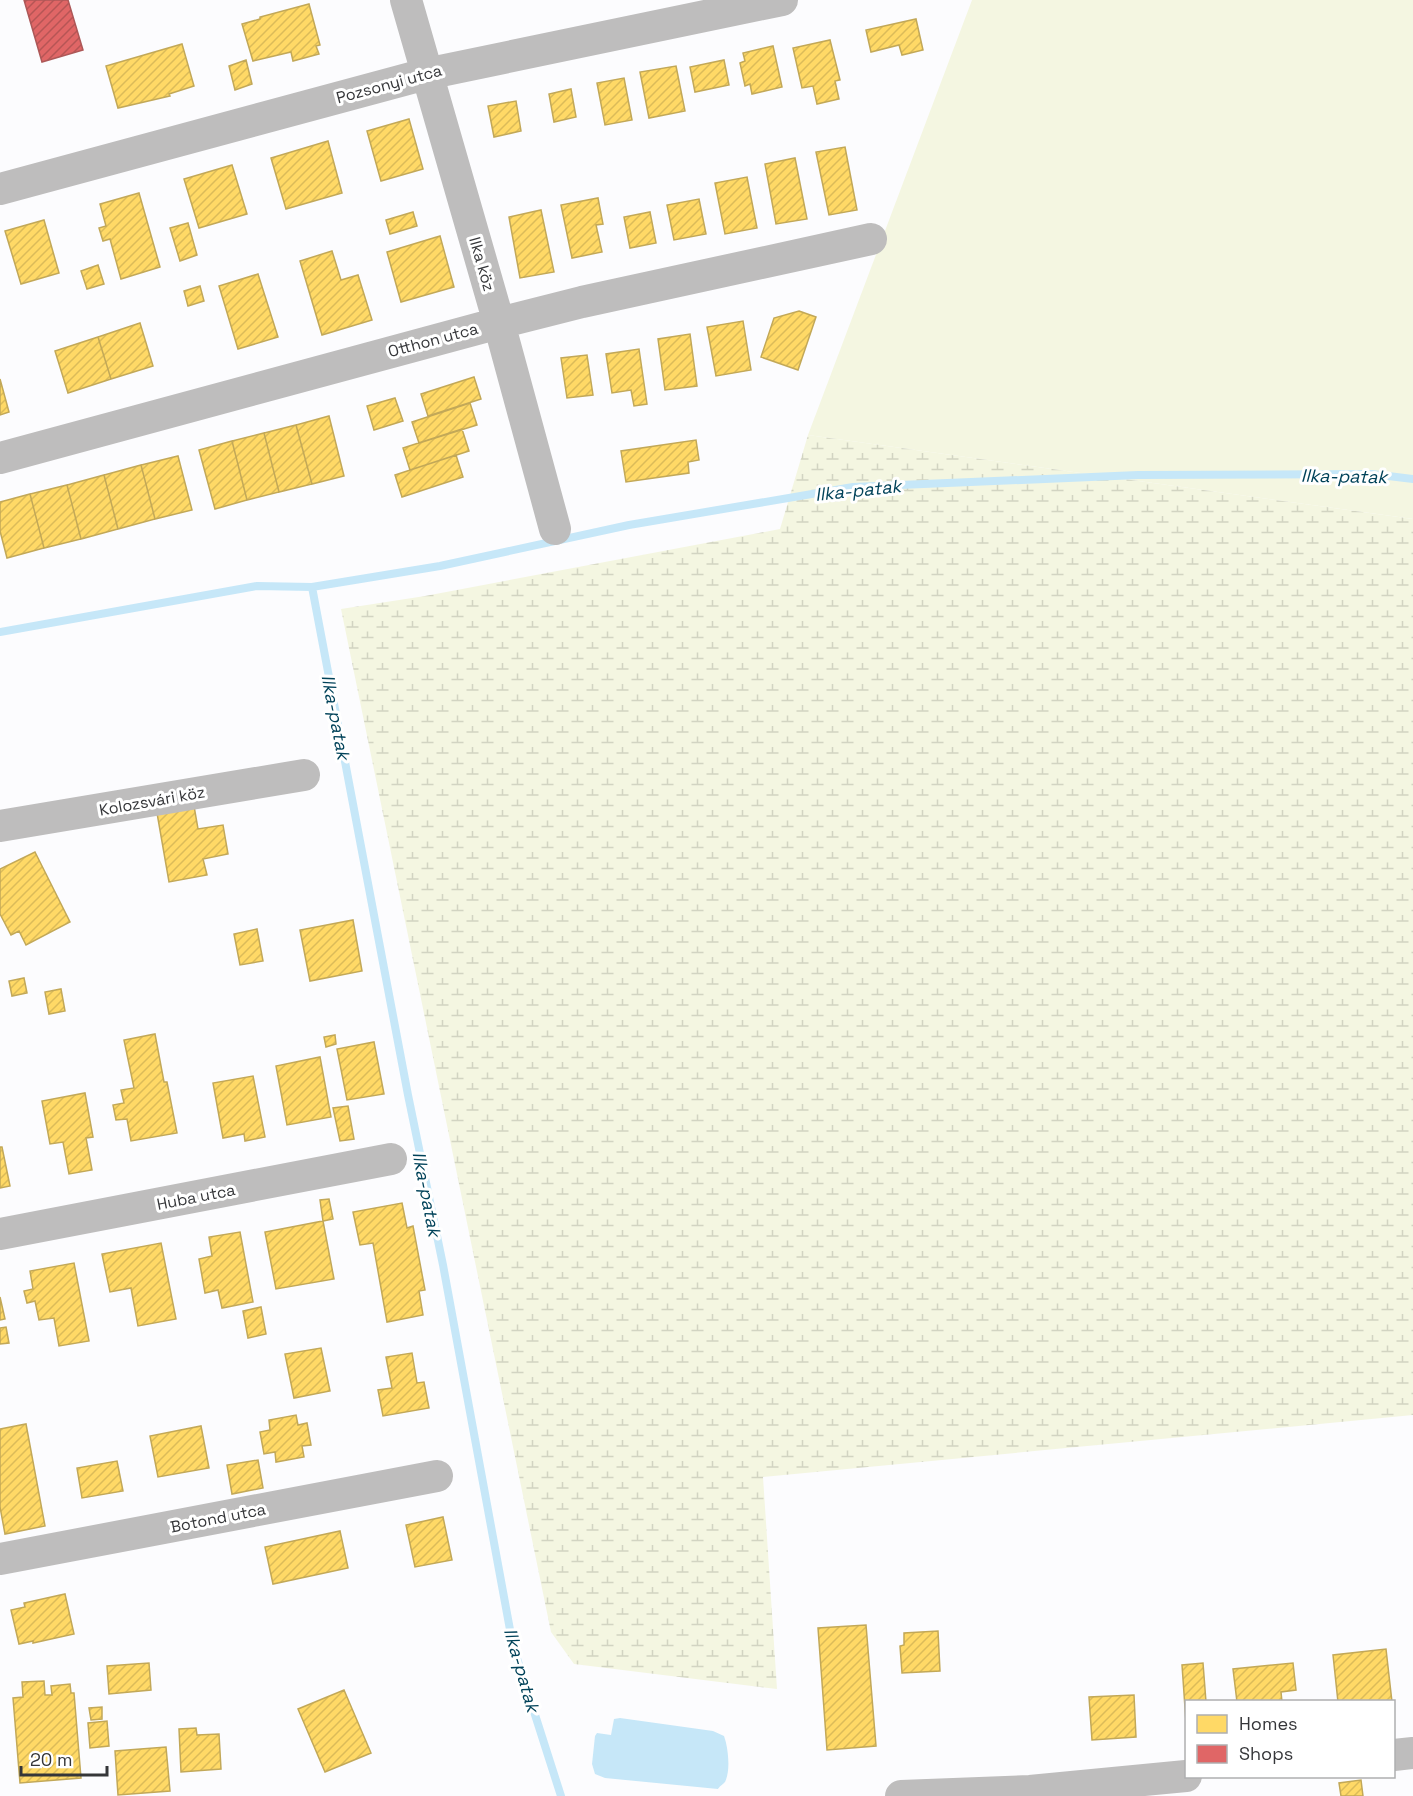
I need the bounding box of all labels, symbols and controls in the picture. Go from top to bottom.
street label: Pozsonyi utca [334,60,444,108]
street label: Ilka köz [464,234,500,294]
street label: Otthon utca [386,318,480,362]
water label: Ilka-patak [1301,464,1390,488]
water label: Ilka-patak [814,474,904,506]
water label: Ilka-patak [316,672,356,764]
street label: Kolozsvári köz [97,781,207,821]
water label: Ilka-patak [407,1149,447,1241]
street label: Huba utca [155,1179,237,1215]
street label: Botond utca [168,1498,268,1538]
water label: Ilka-patak [499,1625,546,1717]
legend [1185,1700,1395,1778]
text: Homes [1239,1712,1298,1735]
scale bar [21,1739,106,1777]
text: Shops [1239,1742,1293,1765]
text: 20 m [30,1748,73,1771]

